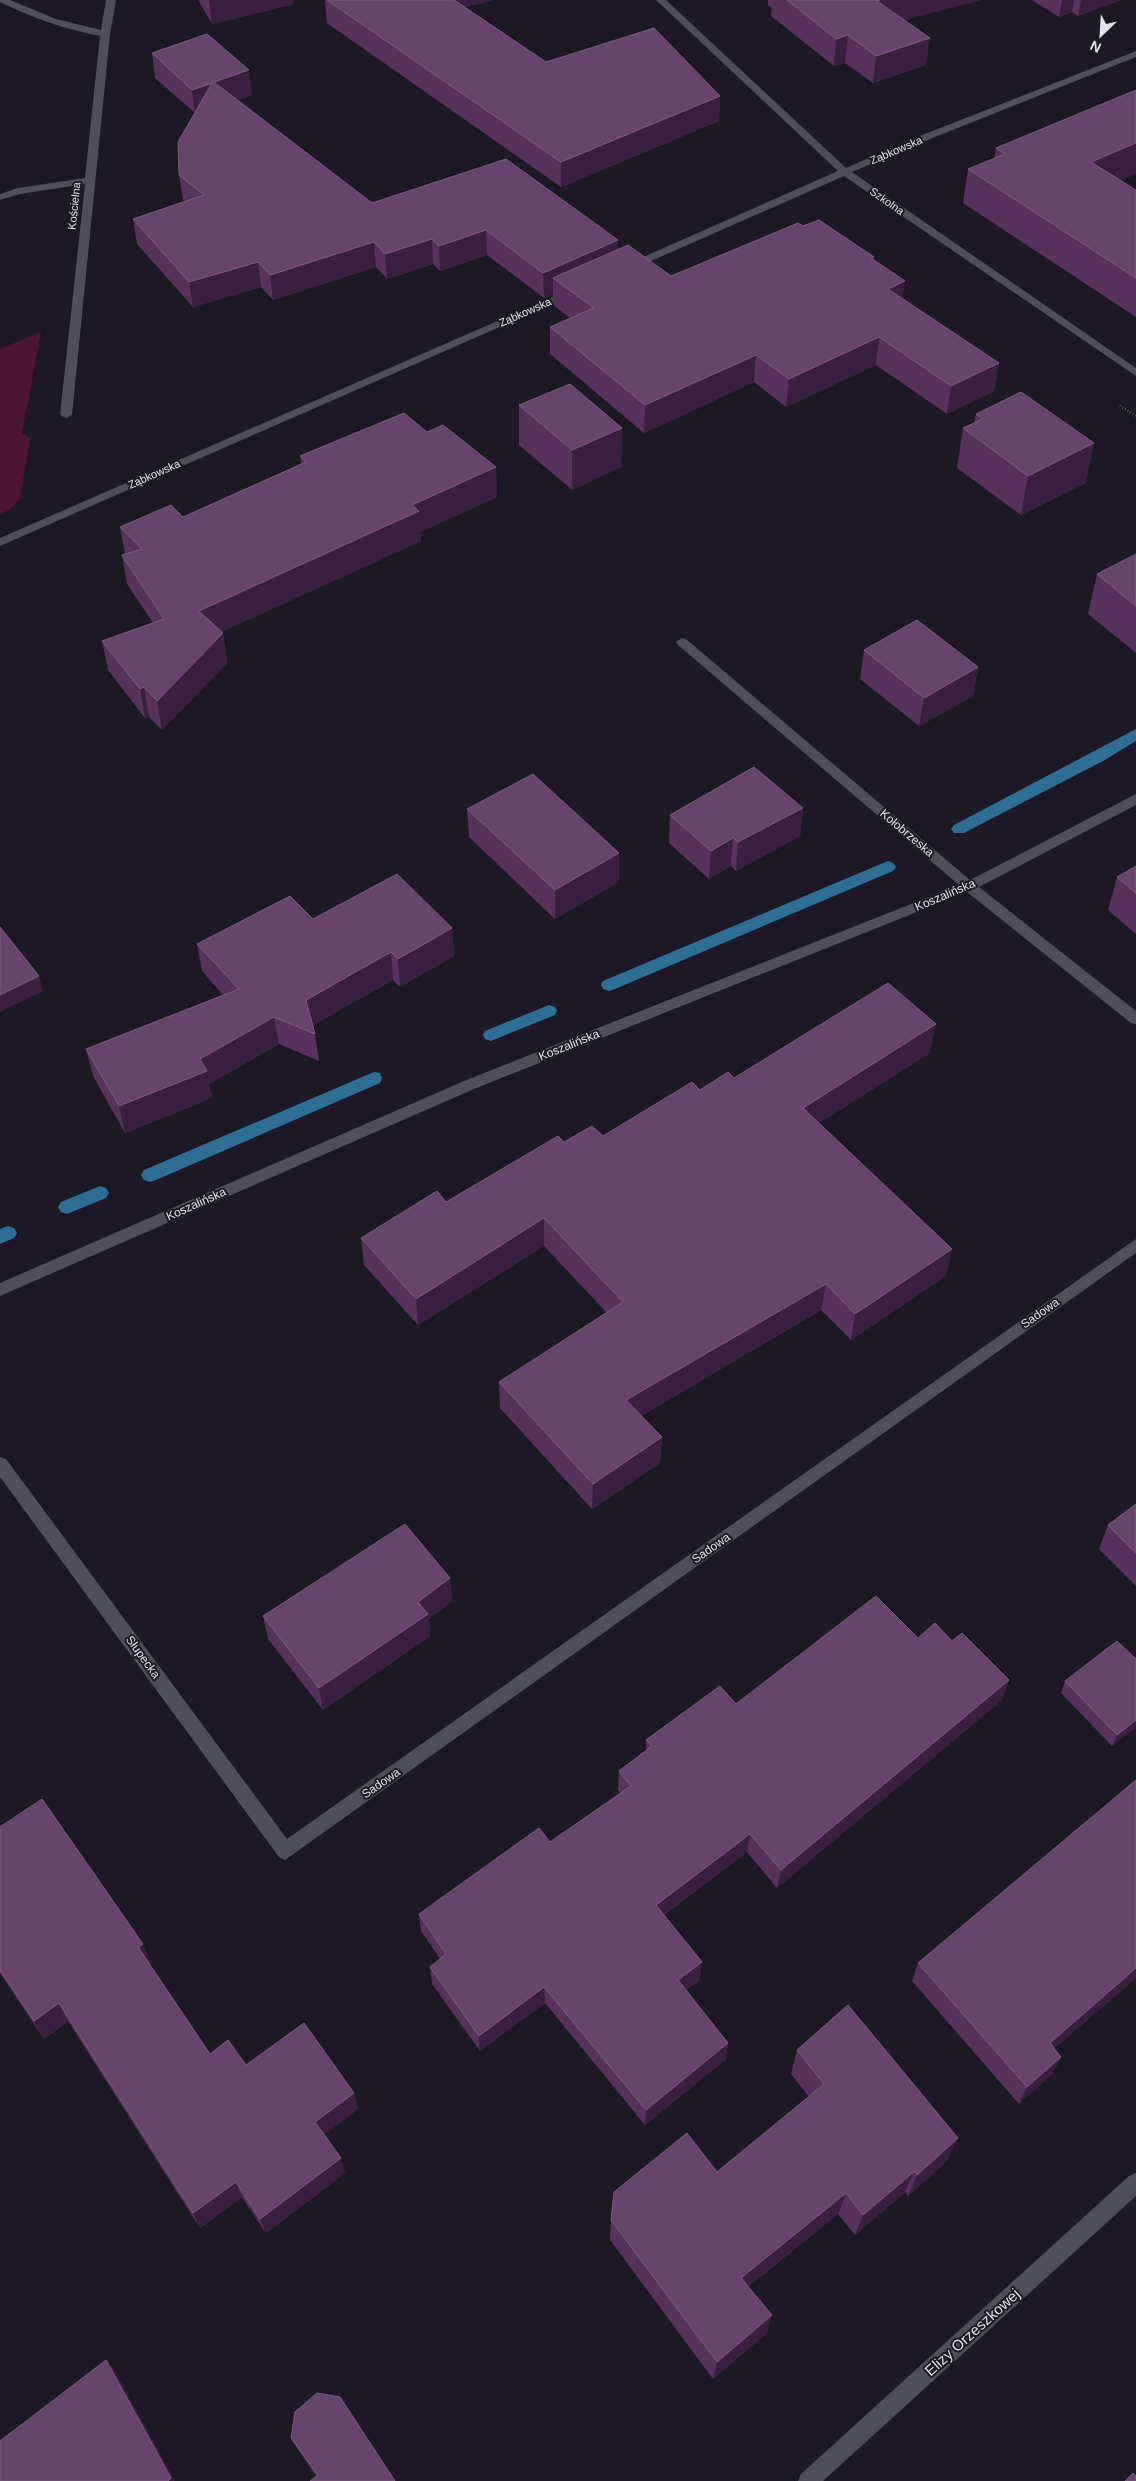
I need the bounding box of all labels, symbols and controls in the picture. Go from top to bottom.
north arrow [1076,10,1126,60]
text: N [1088,37,1103,56]
street label: Ząbkowska [868,133,925,166]
street label: Kościelna [66,181,83,230]
street label: Szkolna [868,185,907,218]
street label: Ząbkowska [497,295,554,329]
street label: Ząbkowska [126,457,183,491]
street label: Kołobrzeska [877,806,937,860]
street label: Koszalińska [913,876,978,914]
street label: Koszalińska [537,1026,602,1063]
street label: Koszalińska [164,1184,228,1223]
street label: Sadowa [1018,1295,1062,1331]
street label: Sadowa [689,1530,733,1566]
street label: Słupecka [123,1633,163,1681]
street label: Sadowa [359,1765,403,1801]
street label: Elizy Orzeszkowej [921,2285,1023,2379]

